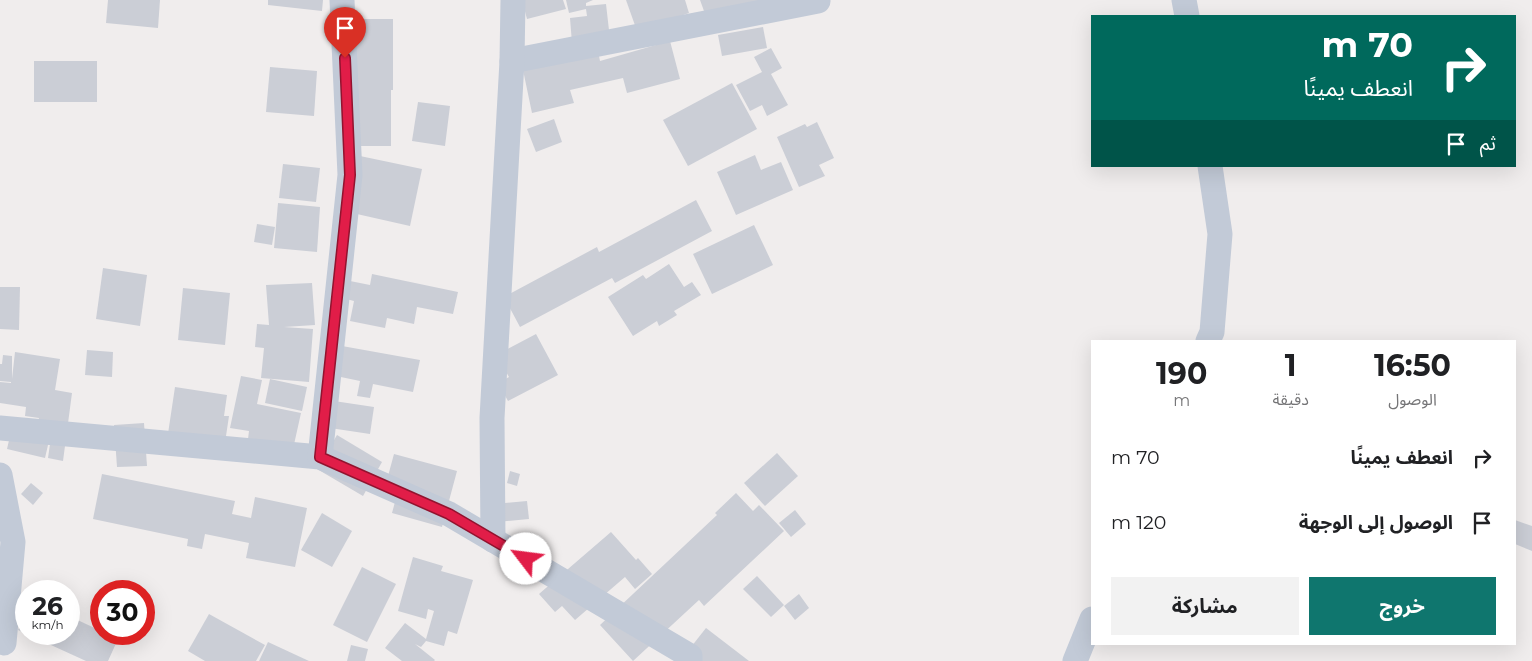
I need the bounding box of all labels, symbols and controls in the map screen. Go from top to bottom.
pin [324,7,366,58]
icon: arrive [331,14,359,42]
text: 70 m [1322,23,1413,66]
icon: right [1431,35,1496,100]
text: انعطف يمينًا [1303,75,1413,102]
icon: arrive [1442,130,1470,158]
text: ثم [1480,132,1496,155]
text: 1 [1285,347,1297,384]
text: 16:50 [1374,347,1451,384]
text: 190 [1156,355,1207,392]
text: دقيقة [1272,390,1309,409]
text: الوصول [1388,390,1437,409]
text: m [1173,391,1190,410]
icon: right [1468,444,1496,472]
text: 70 m [1111,446,1160,469]
text: انعطف يمينًا [1350,446,1453,469]
icon: arrive [1468,509,1496,537]
text: 120 m [1111,511,1166,534]
text: الوصول إلى الوجهة [1299,511,1453,534]
position arrow [499,532,551,584]
button: مشاركة [1111,577,1299,635]
button: خروج [1309,577,1496,635]
speed limit sign: 30 [90,580,155,645]
text: 26 [32,591,63,621]
text: km/h [31,617,64,632]

